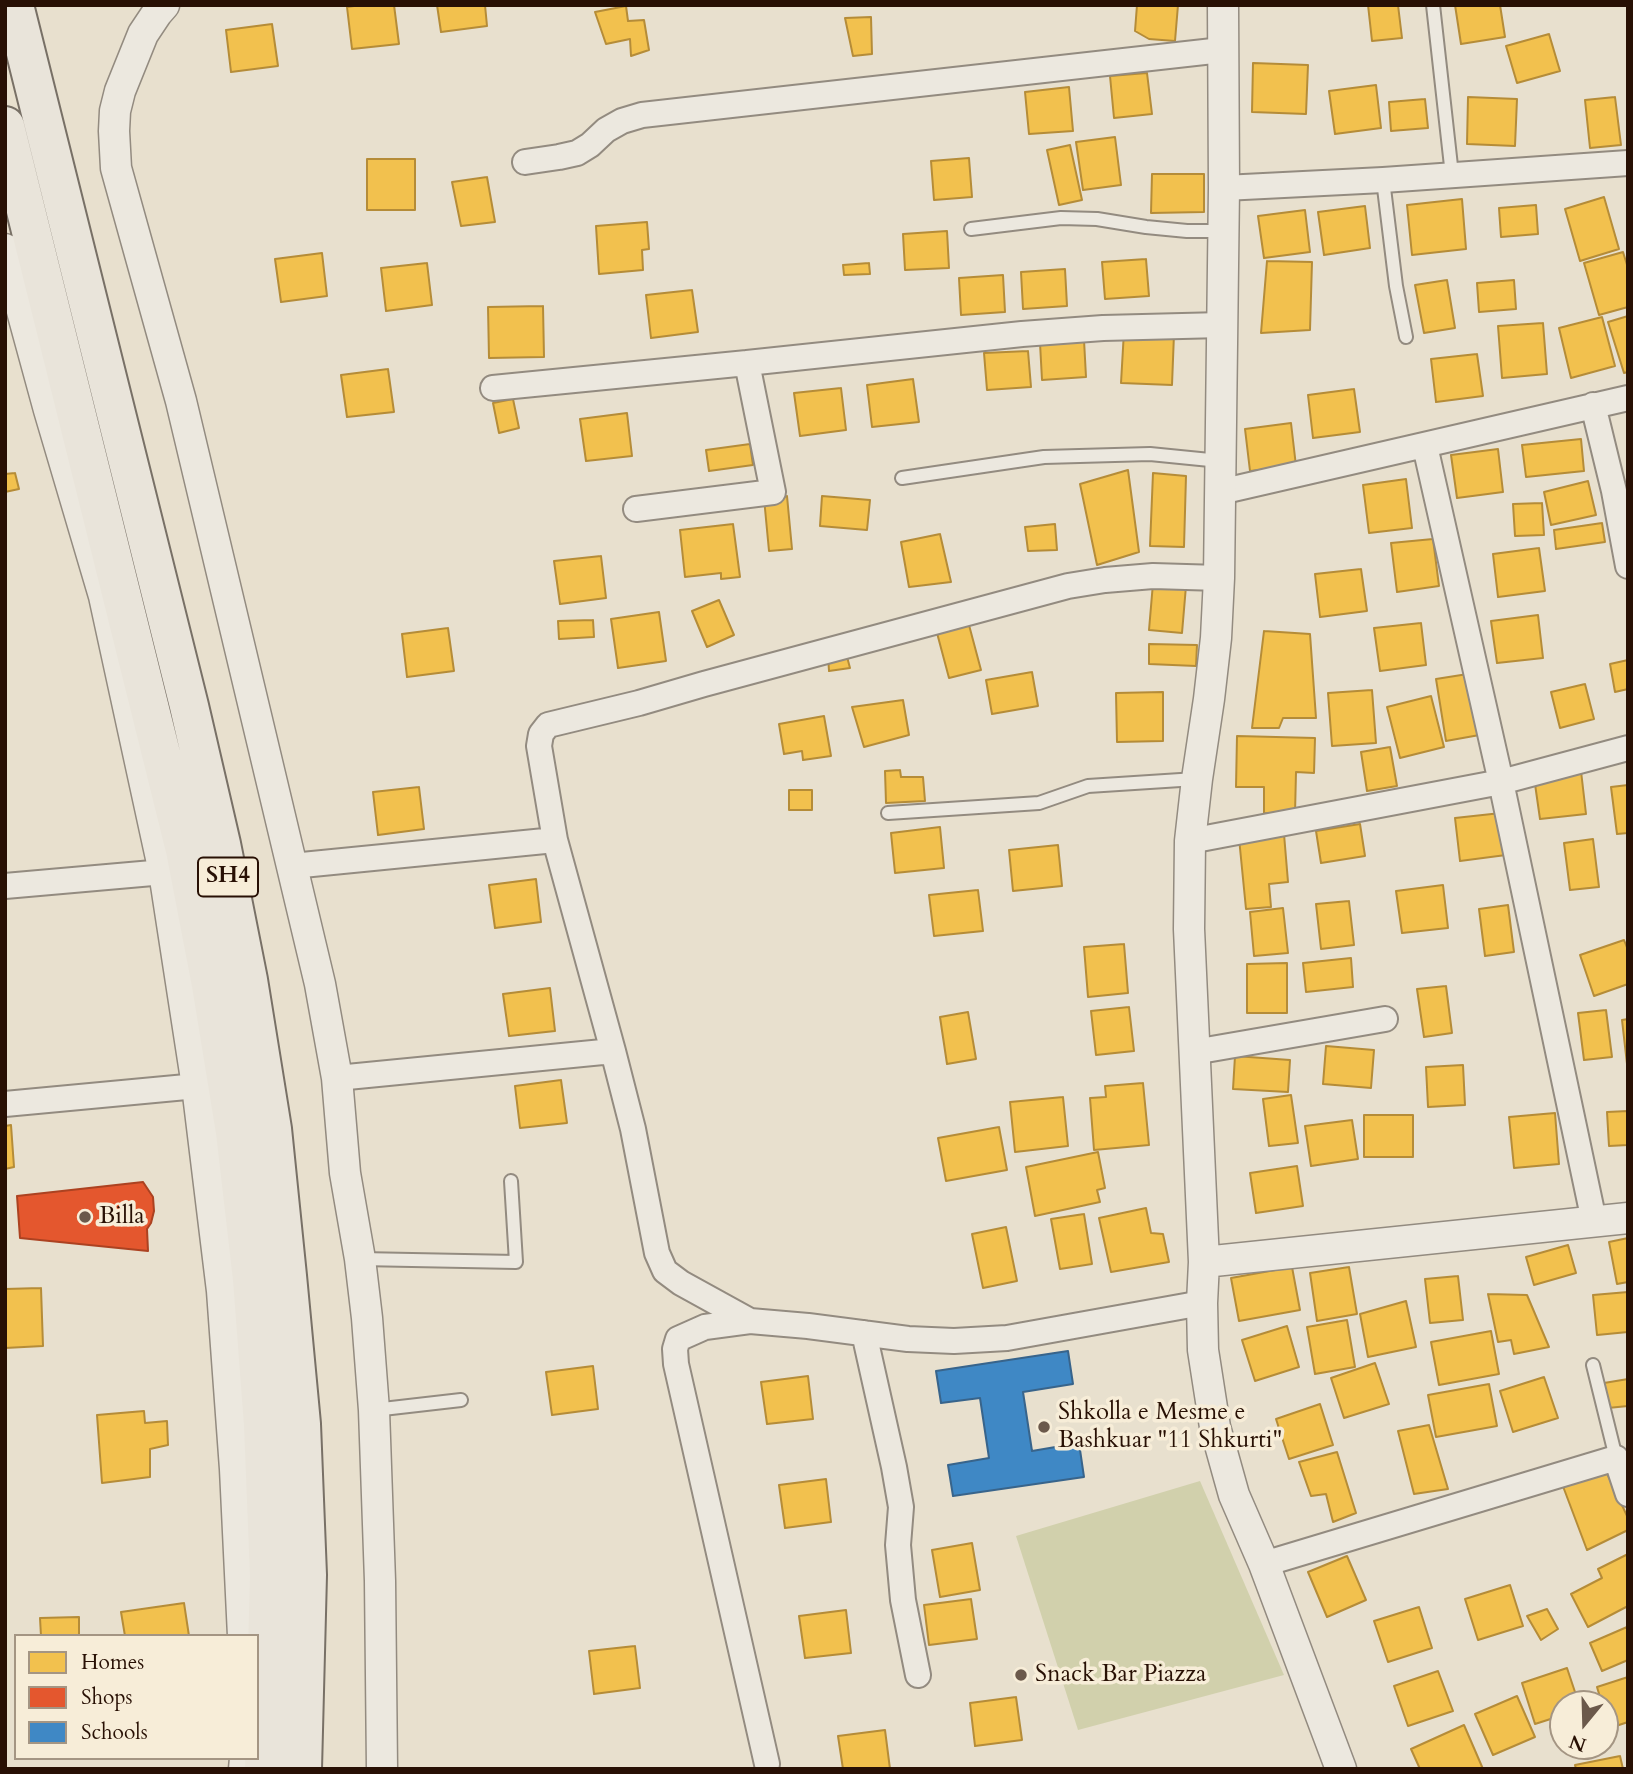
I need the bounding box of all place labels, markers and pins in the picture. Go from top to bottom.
place label: Billa [99,1203,145,1231]
marker: Billa [77,1209,93,1225]
place label: Shkolla e Mesme e Bashkuar "11 Shkurti" [1058,1399,1282,1455]
marker: Shkolla e Mesme e Bashkuar "11 Shkurti" [1036,1419,1052,1435]
place label: Snack Bar Piazza [1035,1661,1206,1689]
marker: Snack Bar Piazza [1013,1667,1029,1683]

